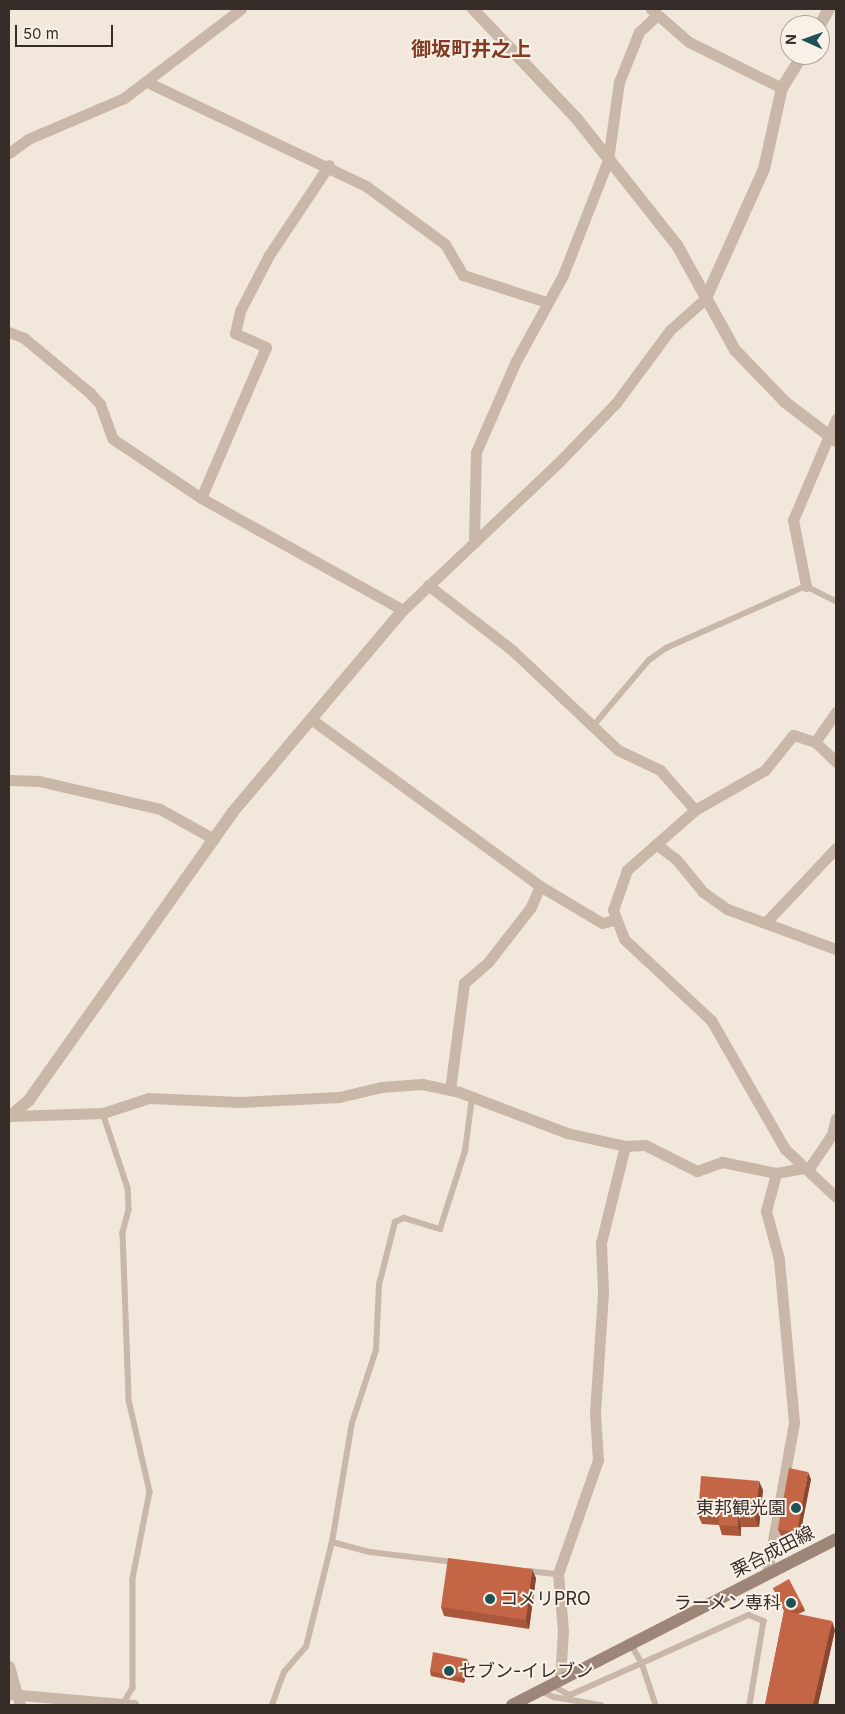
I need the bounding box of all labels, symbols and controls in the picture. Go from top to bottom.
scale bar [18,15,115,47]
north arrow [780,15,830,65]
text: 50 m [23,24,59,43]
text: N [782,34,799,45]
district label: 御坂町井之上 [411,37,531,61]
place label: 東邦観光園 [696,1497,786,1519]
marker: 東邦観光園 [790,1502,802,1514]
street label: 栗合成田線 [728,1522,818,1582]
place label: コメリPRO [500,1588,591,1610]
place label: ラーメン専科 [673,1592,781,1614]
marker: コメリPRO [484,1593,496,1605]
marker: ラーメン専科 [785,1597,797,1609]
place label: セブン-イレブン [459,1660,593,1682]
marker: セブン-イレブン [443,1665,455,1677]

